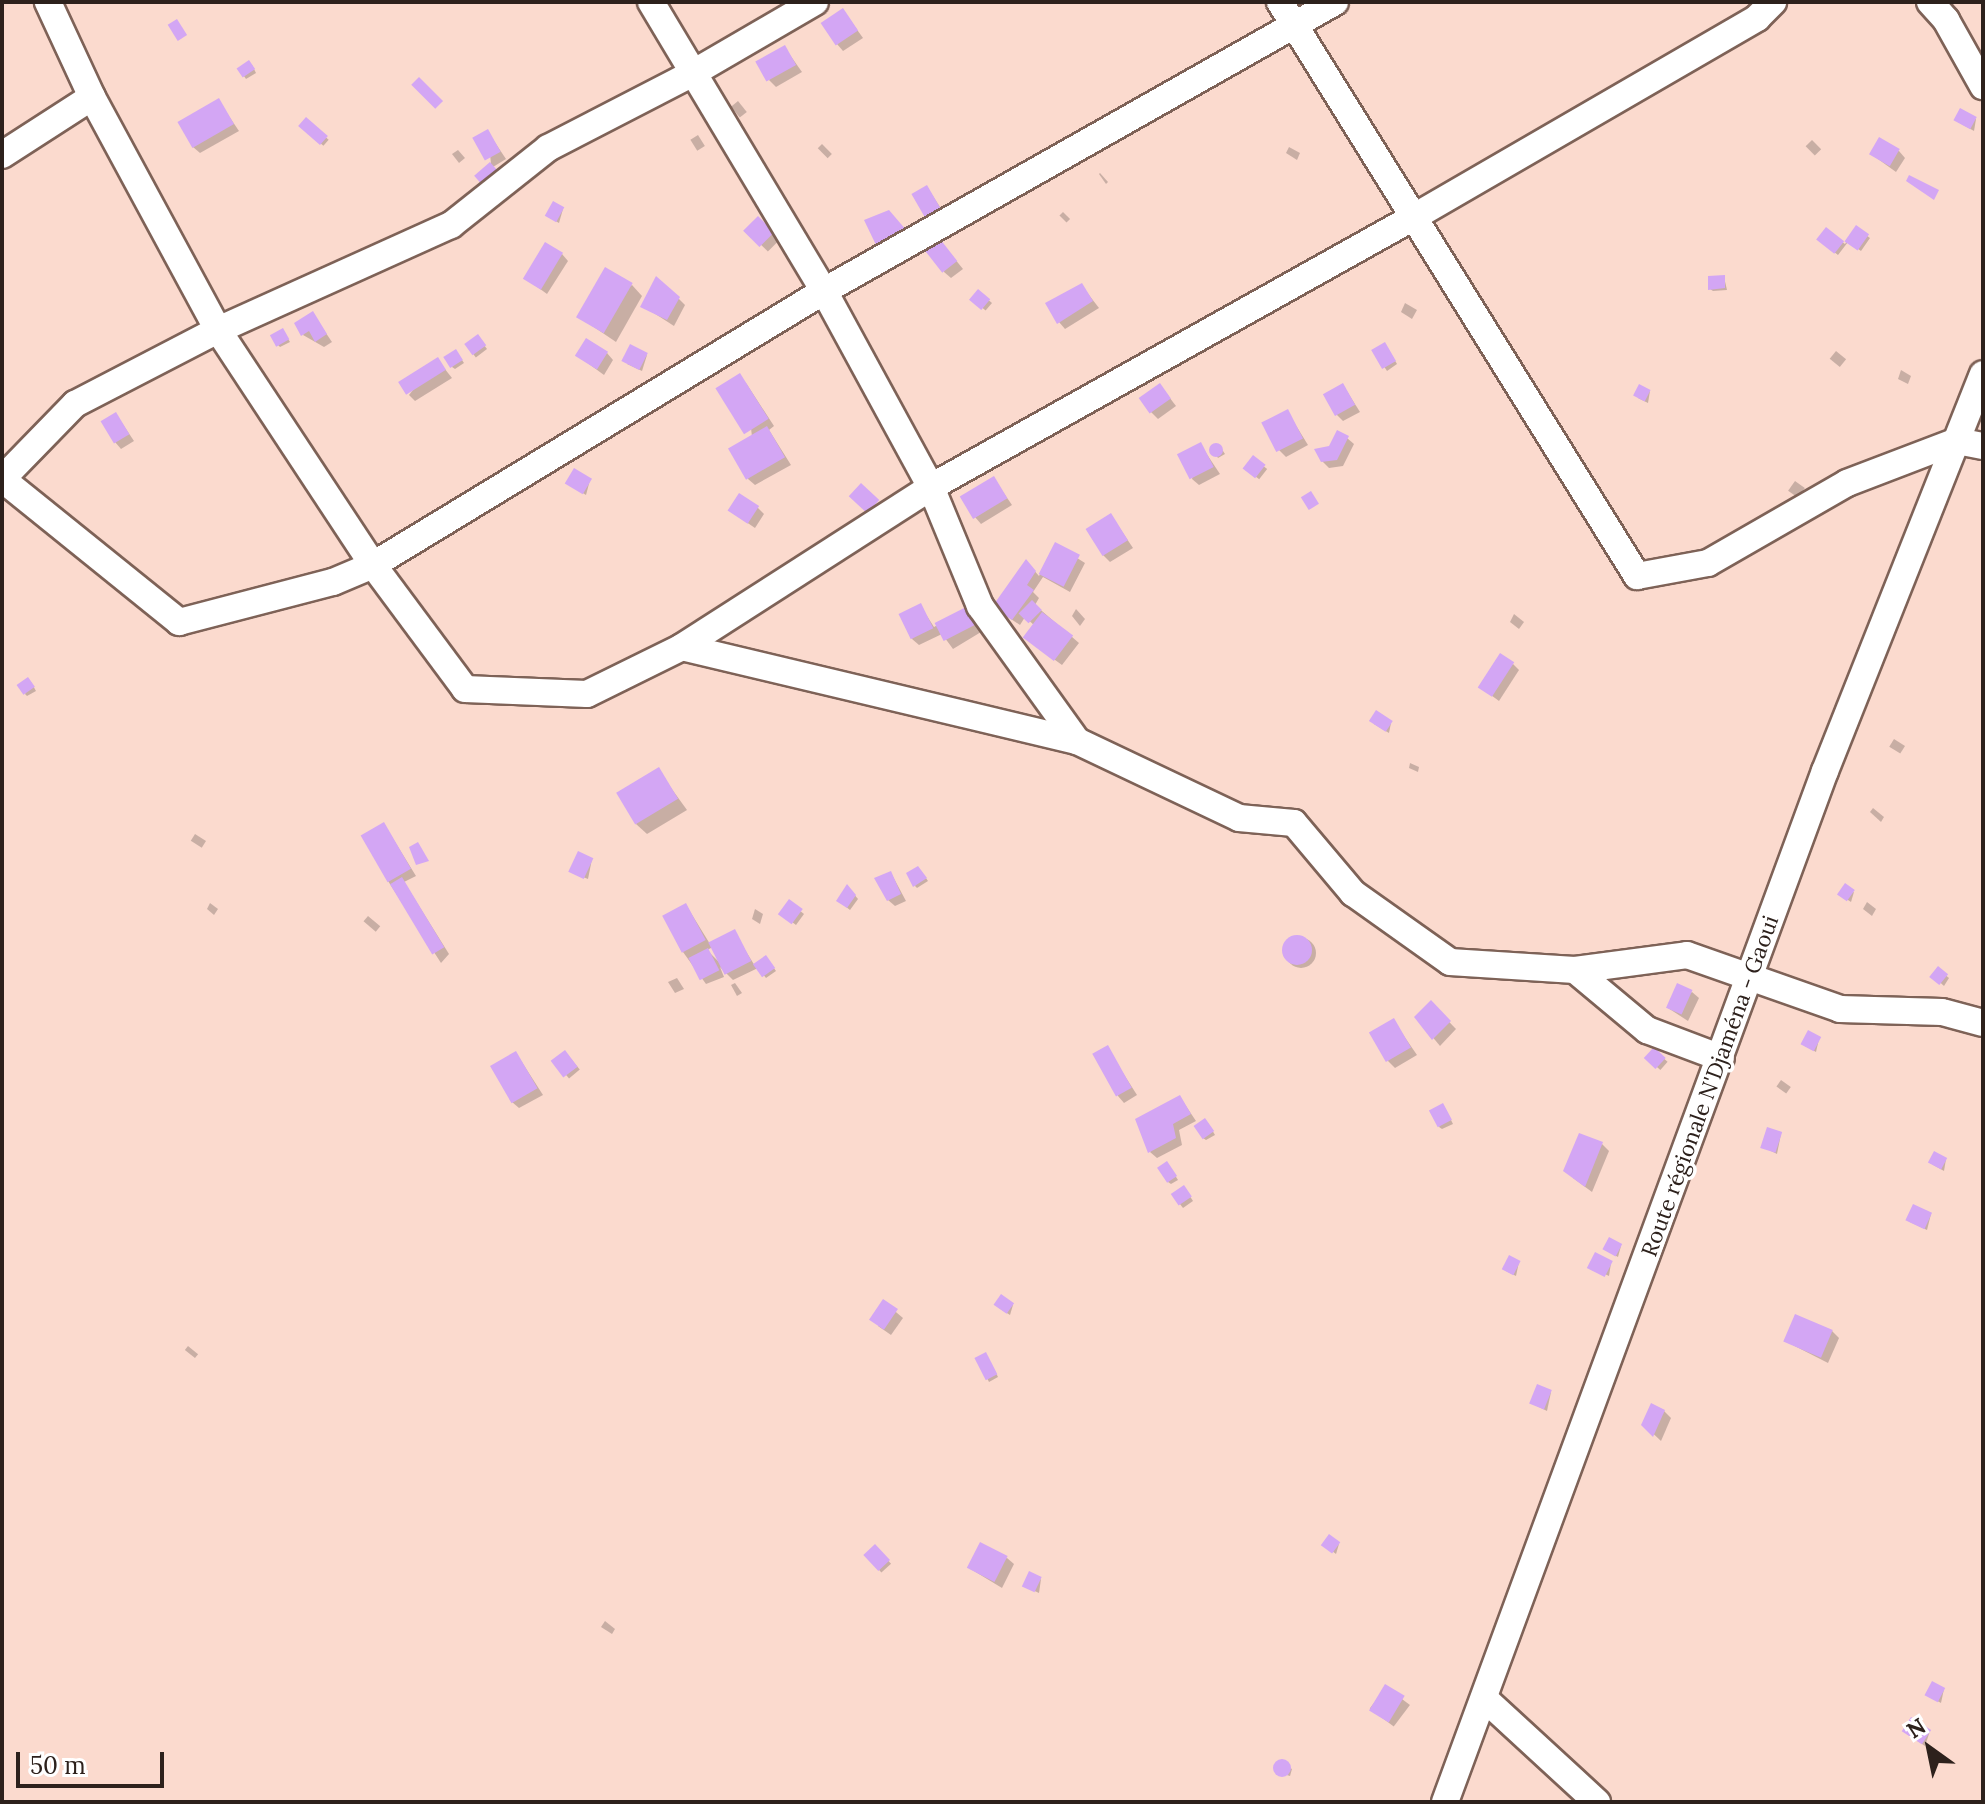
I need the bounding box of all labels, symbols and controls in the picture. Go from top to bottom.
street label: Route régionale N'Djaména - Gaoui [1636,912,1784,1260]
north arrow [1889,1708,1969,1788]
text: N [1901,1712,1931,1744]
scale bar [20,1736,168,1786]
text: 50 m [30,1750,86,1781]

